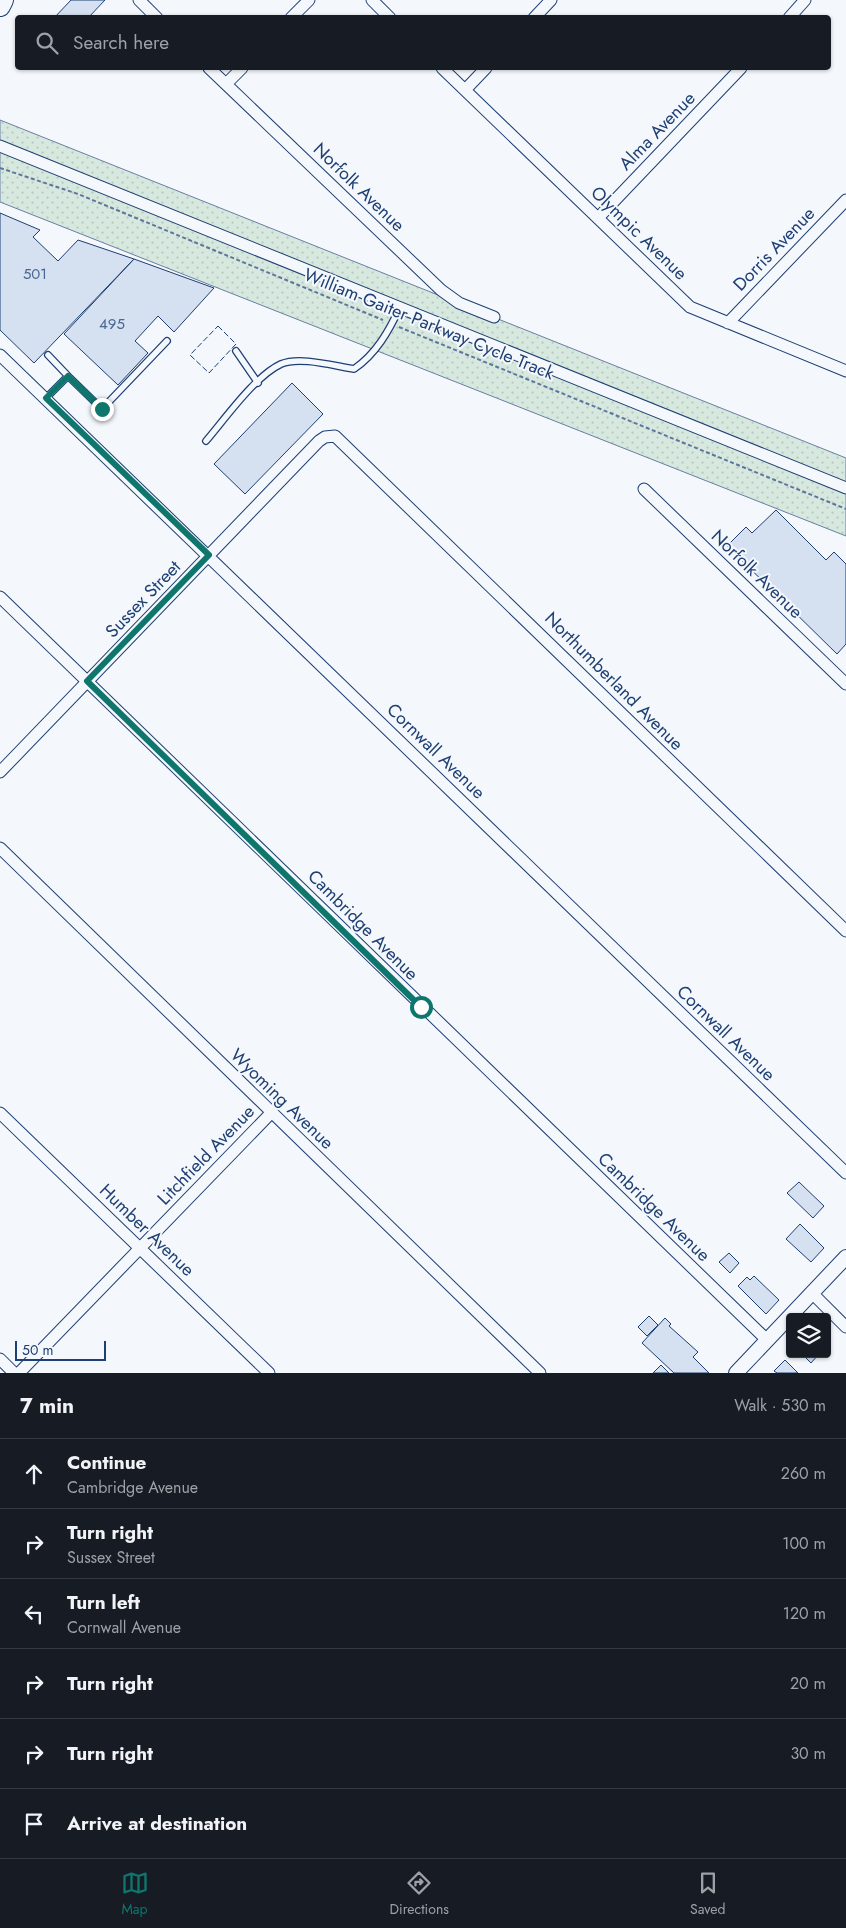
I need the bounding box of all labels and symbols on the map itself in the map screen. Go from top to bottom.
street label: Alma Avenue [613,86,701,176]
street label: Norfolk Avenue [307,137,411,237]
street label: Olympic Avenue [585,180,693,286]
street label: Dorris Avenue [727,201,821,297]
street label: William Gaiter Parkway Cycle Track [300,262,558,386]
house number: 501 [23,263,47,285]
house number: 495 [99,313,125,335]
route end [91,398,114,421]
street label: Norfolk Avenue [705,524,809,624]
street label: Sussex Street [99,554,187,644]
street label: Northumberland Avenue [539,606,689,756]
street label: Cornwall Avenue [381,697,491,805]
street label: Cambridge Avenue [302,864,424,986]
street label: Cornwall Avenue [671,979,781,1087]
route start [410,996,433,1019]
street label: Wyoming Avenue [224,1043,340,1155]
street label: Litchfield Avenue [151,1099,261,1211]
street label: Cambridge Avenue [592,1146,716,1268]
street label: Humber Avenue [94,1178,200,1282]
scale bar [15,1338,106,1361]

